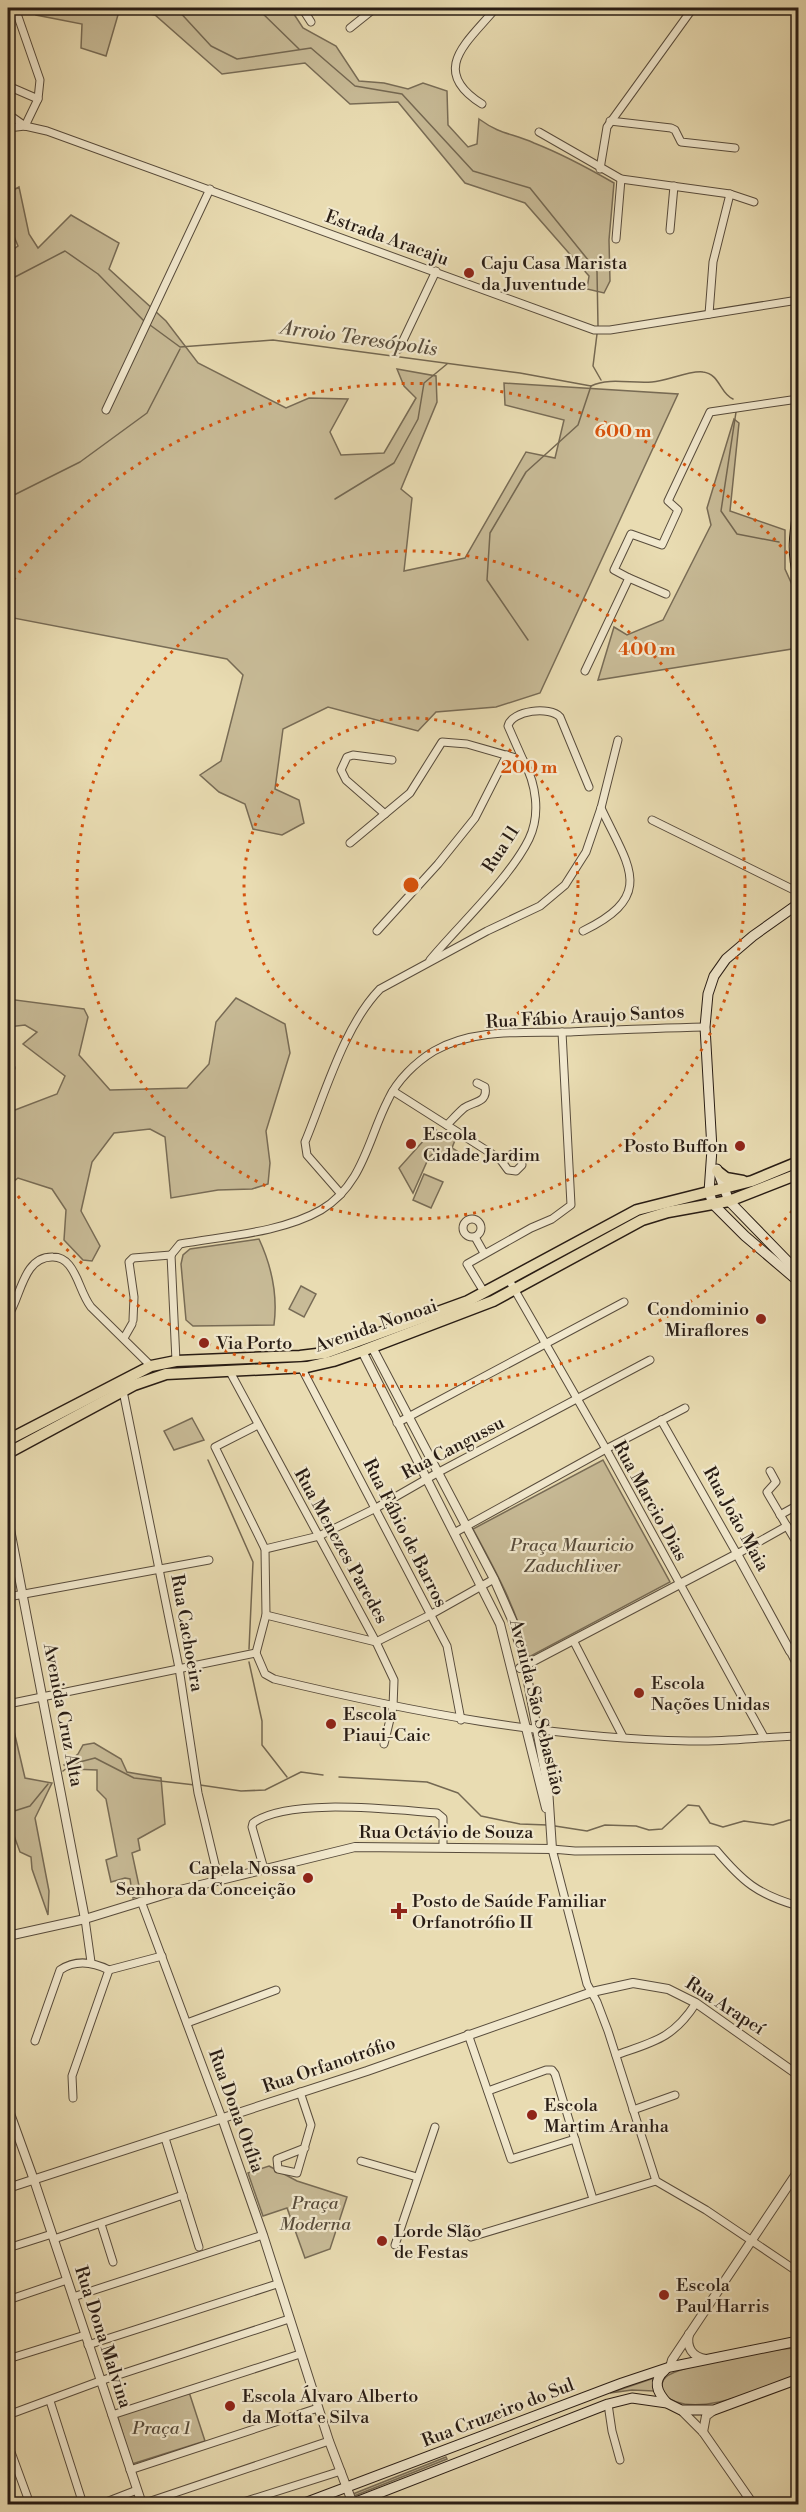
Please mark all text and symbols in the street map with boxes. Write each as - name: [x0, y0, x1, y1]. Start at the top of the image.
- street label: Estrada Aracaju: [322, 205, 453, 271]
- place label: Caju Casa Marista da Juventude: [481, 252, 628, 296]
- marker: Caju Casa Marista da Juventude: [462, 266, 476, 280]
- water label: Arroio Teresópolis: [277, 315, 439, 362]
- text: 600 m: [595, 420, 652, 443]
- text: 400 m: [618, 638, 676, 661]
- text: 200 m: [501, 756, 558, 779]
- street label: Rua 11: [477, 821, 525, 877]
- centre of rings: [401, 875, 421, 895]
- street label: Rua Fábio Araujo Santos: [485, 1000, 685, 1034]
- place label: Escola Cidade Jardim: [423, 1123, 540, 1167]
- place label: Posto Buffon: [624, 1135, 728, 1158]
- marker: Escola Cidade Jardim: [404, 1137, 418, 1151]
- marker: Posto Buffon: [733, 1139, 747, 1153]
- street label: Avenida Nonoai: [311, 1294, 440, 1358]
- place label: Condominio Miraflores: [647, 1298, 749, 1342]
- marker: Condominio Miraflores: [754, 1312, 768, 1326]
- place label: Via Porto: [215, 1332, 292, 1355]
- marker: Via Porto: [197, 1336, 211, 1350]
- street label: Rua Cangussu: [398, 1411, 509, 1485]
- street label: Rua Marcio Dias: [607, 1437, 693, 1565]
- street label: Rua Fábio de Barros: [358, 1455, 452, 1611]
- street label: Rua João Maia: [698, 1463, 775, 1576]
- street label: Rua Menezes Paredes: [289, 1464, 393, 1628]
- park label: Praça Mauricio Zaduchliver: [509, 1534, 634, 1578]
- street label: Rua Cachoeira: [165, 1573, 209, 1694]
- street label: Avenida São Sebastião: [504, 1616, 570, 1797]
- street label: Avenida Cruz Alta: [38, 1640, 88, 1790]
- place label: Escola Nações Unidas: [651, 1672, 770, 1716]
- marker: Escola Nações Unidas: [632, 1686, 646, 1700]
- place label: Escola Piaui-Caic: [343, 1703, 431, 1747]
- marker: Escola Piaui-Caic: [324, 1717, 338, 1731]
- street label: Rua Octávio de Souza: [359, 1821, 534, 1844]
- place label: Capela Nossa Senhora da Conceição: [116, 1857, 297, 1901]
- marker: Capela Nossa Senhora da Conceição: [301, 1871, 315, 1885]
- place label: Posto de Saúde Familiar Orfanotrófio II: [412, 1890, 607, 1934]
- marker: Posto de Saúde Familiar Orfanotrófio II: [390, 1902, 408, 1920]
- street label: Rua Arapeí: [681, 1972, 770, 2041]
- street label: Rua Orfanotrófio: [260, 2031, 398, 2099]
- street label: Rua Dona Otília: [203, 2046, 269, 2177]
- place label: Escola Martim Aranha: [544, 2094, 670, 2138]
- marker: Escola Martim Aranha: [525, 2108, 539, 2122]
- park label: Praça Moderna: [279, 2192, 352, 2236]
- place label: Lorde Slão de Festas: [394, 2220, 482, 2264]
- marker: Lorde Slão de Festas: [375, 2234, 389, 2248]
- street label: Rua Dona Malvina: [69, 2263, 137, 2412]
- place label: Escola Paul Harris: [676, 2274, 770, 2318]
- marker: Escola Paul Harris: [657, 2288, 671, 2302]
- street label: Rua Cruzeiro do Sul: [419, 2373, 578, 2453]
- place label: Escola Álvaro Alberto da Motta e Silva: [242, 2385, 418, 2429]
- marker: Escola Álvaro Alberto da Motta e Silva: [223, 2399, 237, 2413]
- park label: Praça 1: [131, 2417, 190, 2440]

